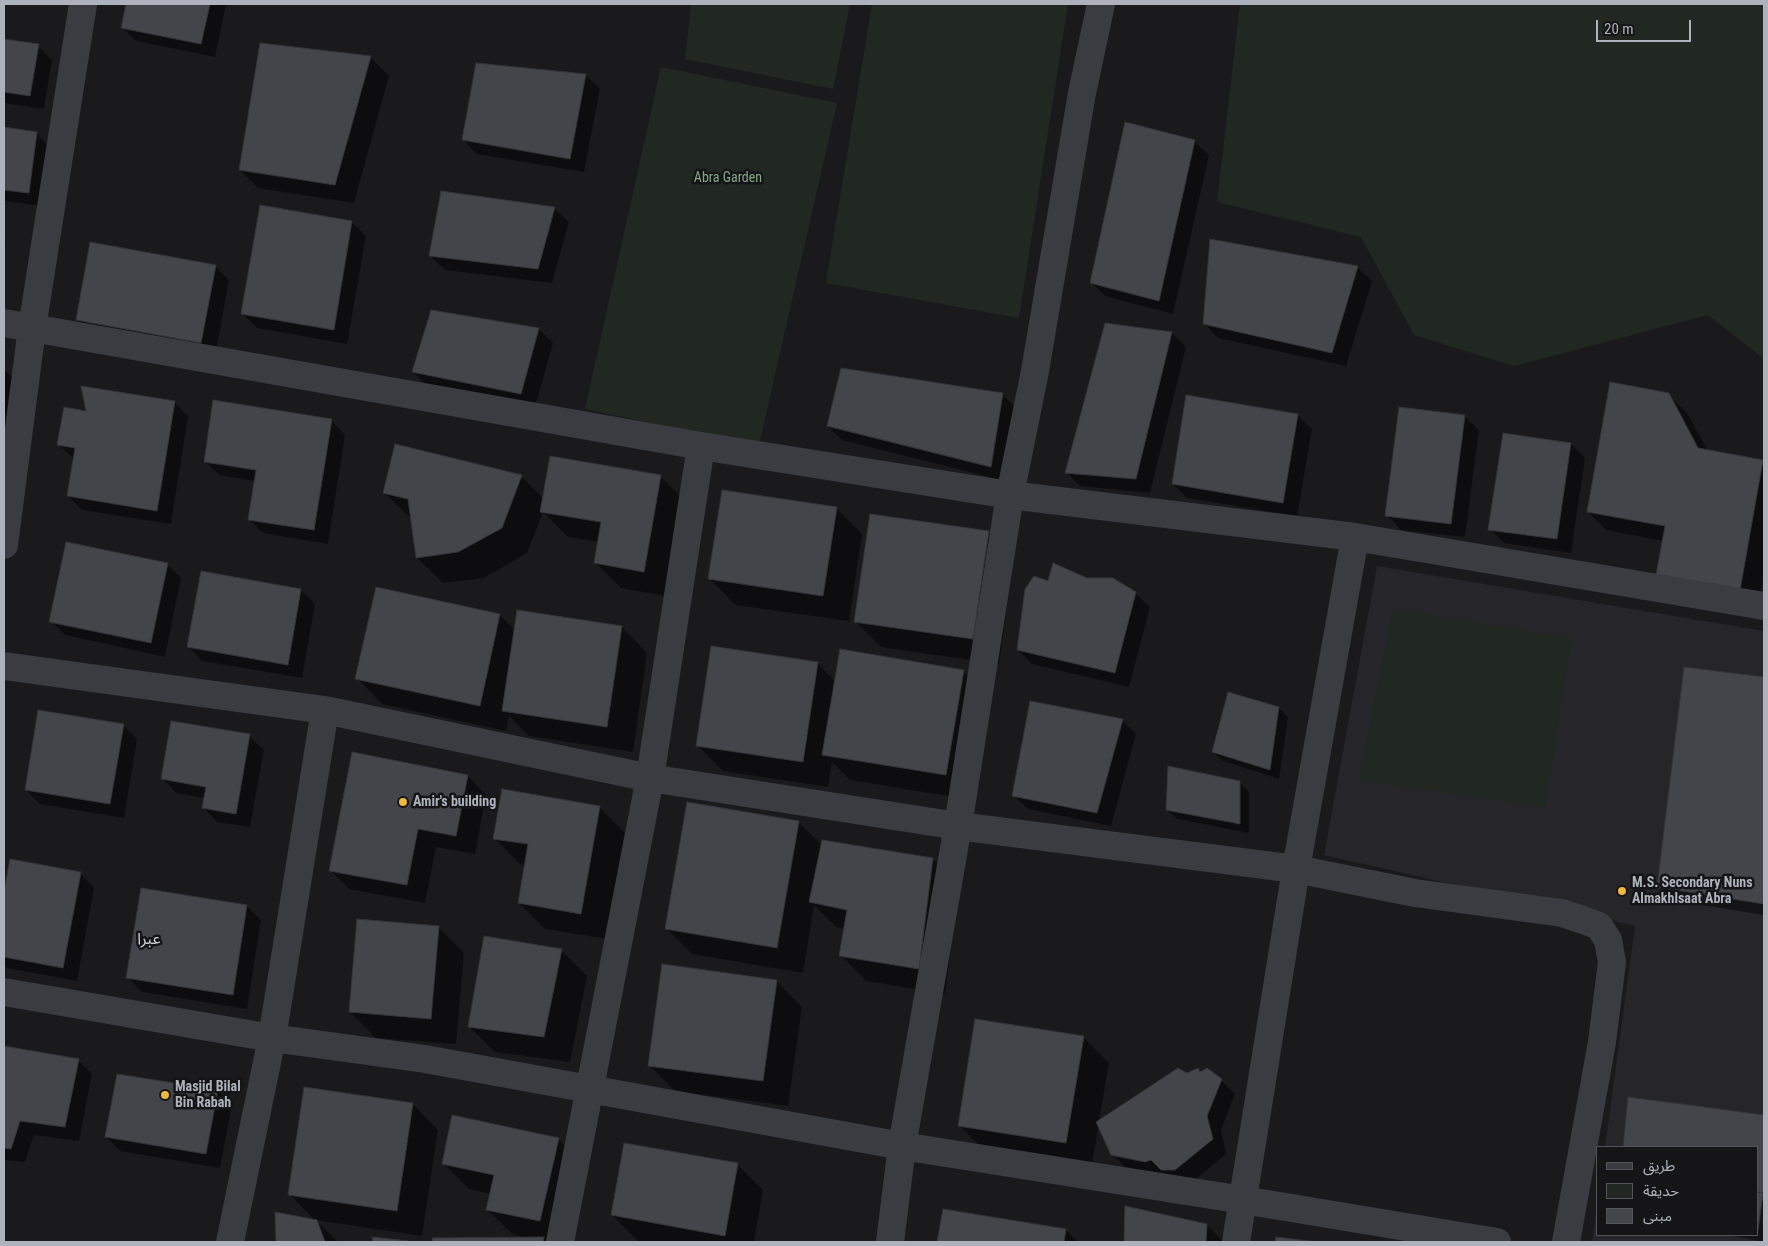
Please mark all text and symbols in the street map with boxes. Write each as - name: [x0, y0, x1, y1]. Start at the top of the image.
- scale bar: [1598, 10, 1693, 42]
- text: 20 m: [1604, 20, 1634, 38]
- park label: Abra Garden: [694, 170, 762, 186]
- place label: Amir's building: [413, 794, 496, 810]
- marker: Amir's building: [397, 796, 409, 808]
- place label: M.S. Secondary Nuns Almakhlsaat Abra: [1632, 875, 1753, 908]
- marker: M.S. Secondary Nuns Almakhlsaat Abra: [1616, 885, 1628, 897]
- district label: عبرا: [137, 930, 161, 950]
- place label: Masjid Bilal Bin Rabah: [175, 1079, 241, 1112]
- marker: Masjid Bilal Bin Rabah: [159, 1089, 171, 1101]
- legend: [1596, 1146, 1758, 1236]
- text: طريق: [1643, 1157, 1675, 1175]
- text: حديقة: [1643, 1182, 1679, 1200]
- text: مبنى: [1643, 1207, 1672, 1225]

